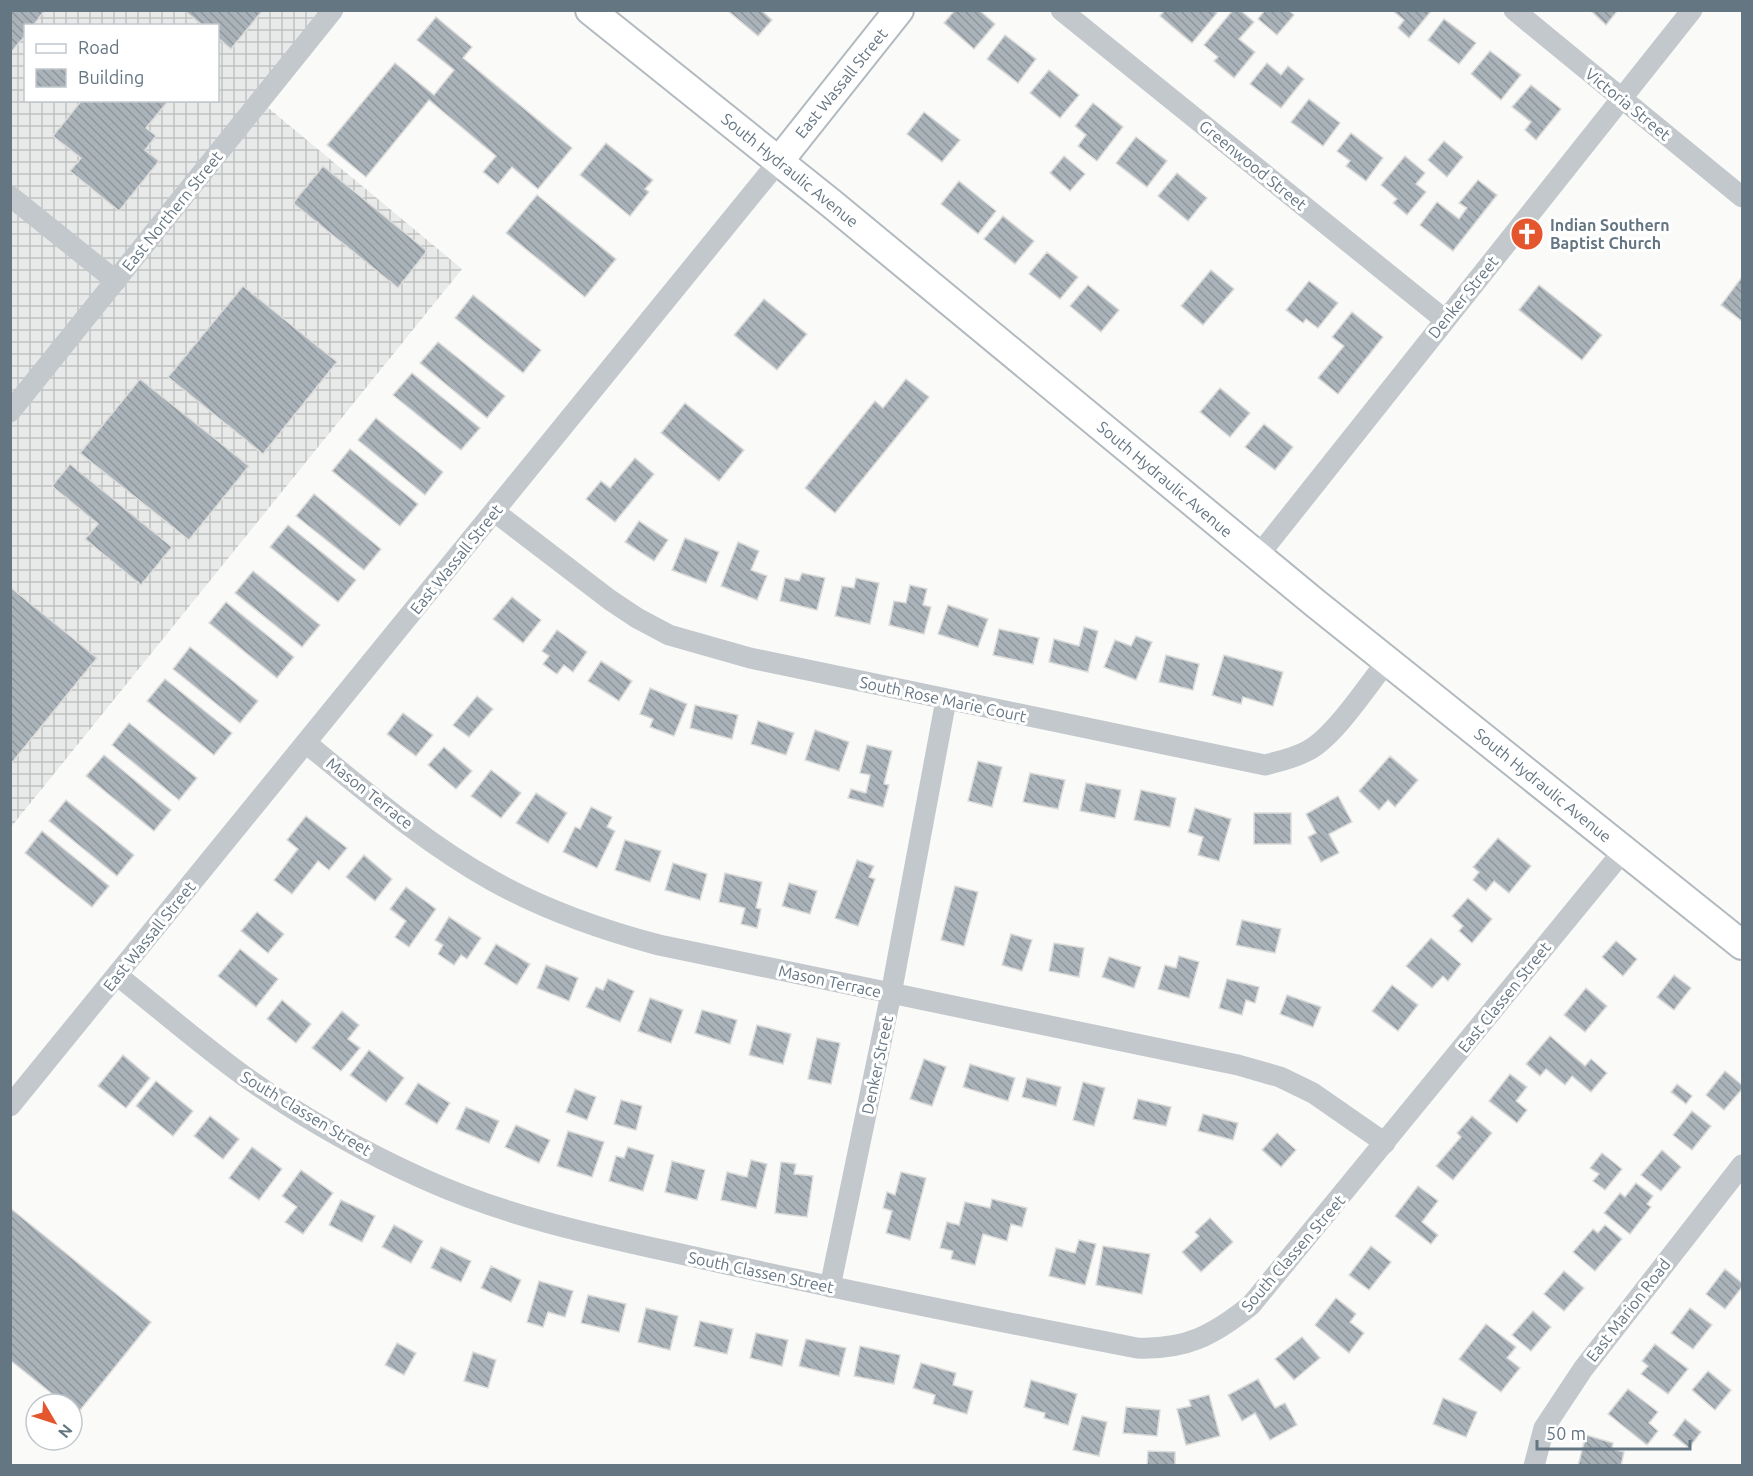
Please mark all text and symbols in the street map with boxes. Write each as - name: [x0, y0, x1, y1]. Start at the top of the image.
- legend: [24, 24, 219, 102]
- street label: East Wassall Street: [791, 24, 891, 141]
- text: Road: [78, 37, 120, 57]
- street label: Victoria Street: [1582, 64, 1675, 144]
- text: Building: [78, 67, 144, 87]
- street label: South Hydraulic Avenue: [718, 109, 862, 231]
- street label: Greenwood Street: [1196, 116, 1311, 214]
- street label: East Northern Street: [118, 147, 226, 274]
- church icon: Indian Southern Baptist Church: [1509, 216, 1545, 252]
- place label: Indian Southern Baptist Church: [1550, 216, 1670, 252]
- street label: Denker Street: [1424, 252, 1502, 342]
- street label: South Hydraulic Avenue: [1094, 417, 1236, 541]
- street label: East Wassall Street: [406, 500, 506, 617]
- street label: South Rose Marie Court: [858, 673, 1029, 726]
- street label: South Hydraulic Avenue: [1471, 724, 1615, 846]
- street label: Mason Terrace: [323, 754, 417, 832]
- street label: East Wassall Street: [99, 877, 199, 994]
- street label: East Classen Street: [1454, 938, 1554, 1056]
- street label: Mason Terrace: [777, 961, 883, 1001]
- street label: Denker Street: [858, 1013, 896, 1116]
- street label: South Classen Street: [238, 1067, 375, 1159]
- street label: South Classen Street: [1238, 1191, 1349, 1315]
- street label: South Classen Street: [687, 1248, 836, 1296]
- street label: East Marion Road: [1582, 1255, 1674, 1365]
- north arrow: [24, 1392, 84, 1452]
- scale bar: [1537, 1413, 1690, 1451]
- text: N: [55, 1421, 76, 1442]
- text: 50 m: [1546, 1423, 1586, 1443]

